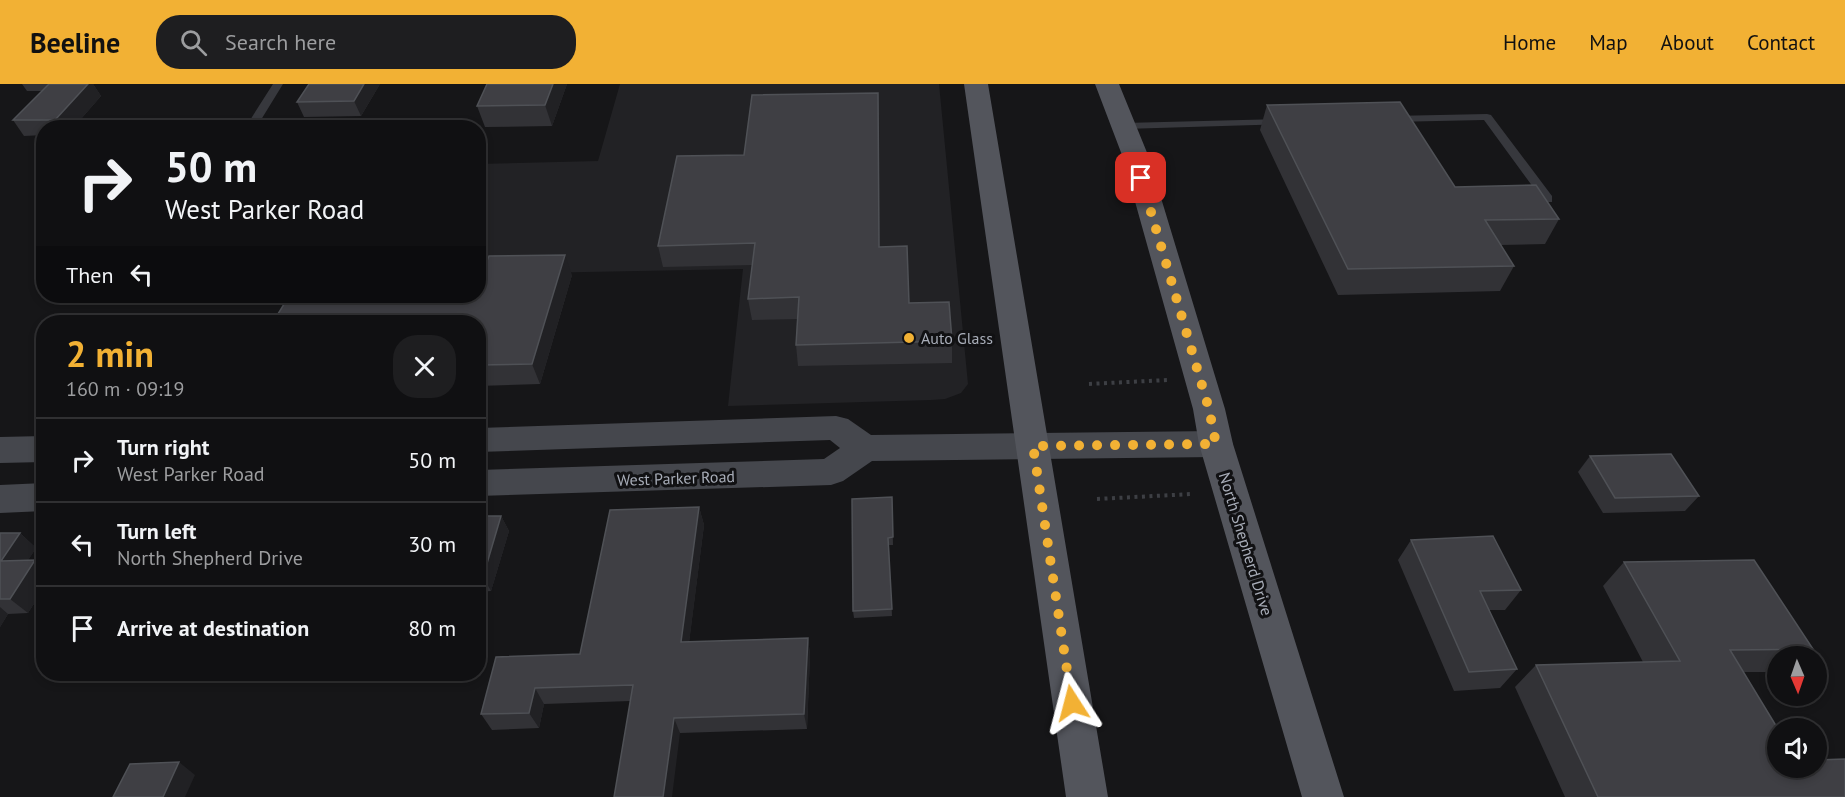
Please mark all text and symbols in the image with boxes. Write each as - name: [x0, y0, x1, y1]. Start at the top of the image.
- search box: [156, 15, 576, 69]
- text: Beeline: [30, 24, 120, 61]
- icon: search: [177, 26, 210, 59]
- text: Search here: [225, 28, 336, 56]
- text: Home: [1503, 29, 1556, 56]
- text: Map: [1589, 29, 1628, 56]
- text: About: [1661, 29, 1714, 56]
- text: Contact: [1747, 29, 1815, 56]
- text: 50 m: [165, 139, 257, 194]
- icon: right: [66, 144, 144, 222]
- pin: [1115, 152, 1166, 203]
- icon: arrive: [1124, 161, 1157, 194]
- text: West Parker Road: [165, 192, 364, 226]
- icon: left: [125, 258, 158, 291]
- text: Then: [66, 261, 113, 289]
- place label: Auto Glass: [921, 328, 993, 348]
- text: 2 min: [66, 330, 154, 377]
- marker: Auto Glass: [902, 331, 916, 345]
- button: close: [393, 335, 456, 398]
- text: 160 m · 09:19: [66, 376, 184, 402]
- text: Turn right: [117, 433, 209, 461]
- icon: right: [66, 444, 99, 477]
- text: 50 m: [408, 446, 456, 474]
- text: West Parker Road: [117, 461, 265, 487]
- street label: West Parker Road: [617, 466, 735, 490]
- street label: North Shepherd Drive: [1215, 470, 1277, 618]
- text: Turn left: [117, 517, 197, 545]
- icon: left: [66, 528, 99, 561]
- text: 30 m: [408, 530, 456, 558]
- text: North Shepherd Drive: [117, 545, 303, 571]
- icon: arrive: [66, 612, 99, 645]
- text: Arrive at destination: [117, 614, 309, 642]
- text: 80 m: [408, 614, 456, 642]
- north arrow: [1767, 646, 1827, 706]
- map controls: [1767, 646, 1827, 778]
- position arrow: [1040, 671, 1104, 735]
- button: sound: [1767, 718, 1827, 778]

